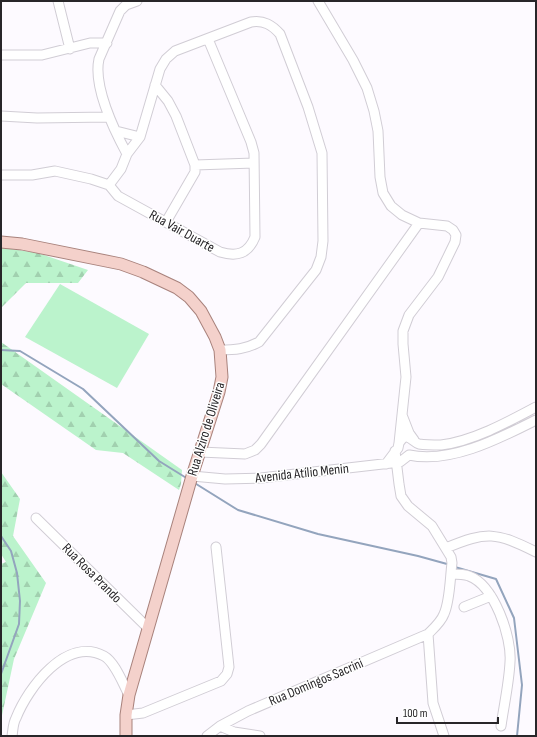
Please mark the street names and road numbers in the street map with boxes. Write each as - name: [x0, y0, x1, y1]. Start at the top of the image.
- street label: Rua Vair Duarte: [146, 206, 218, 256]
- street label: Rua Alziro de Oliveira: [184, 380, 228, 478]
- street label: Avenida Atílio Menin: [253, 460, 350, 486]
- street label: Rua Rosa Prando: [59, 540, 125, 606]
- street label: Rua Domingos Sacrini: [266, 654, 366, 710]

